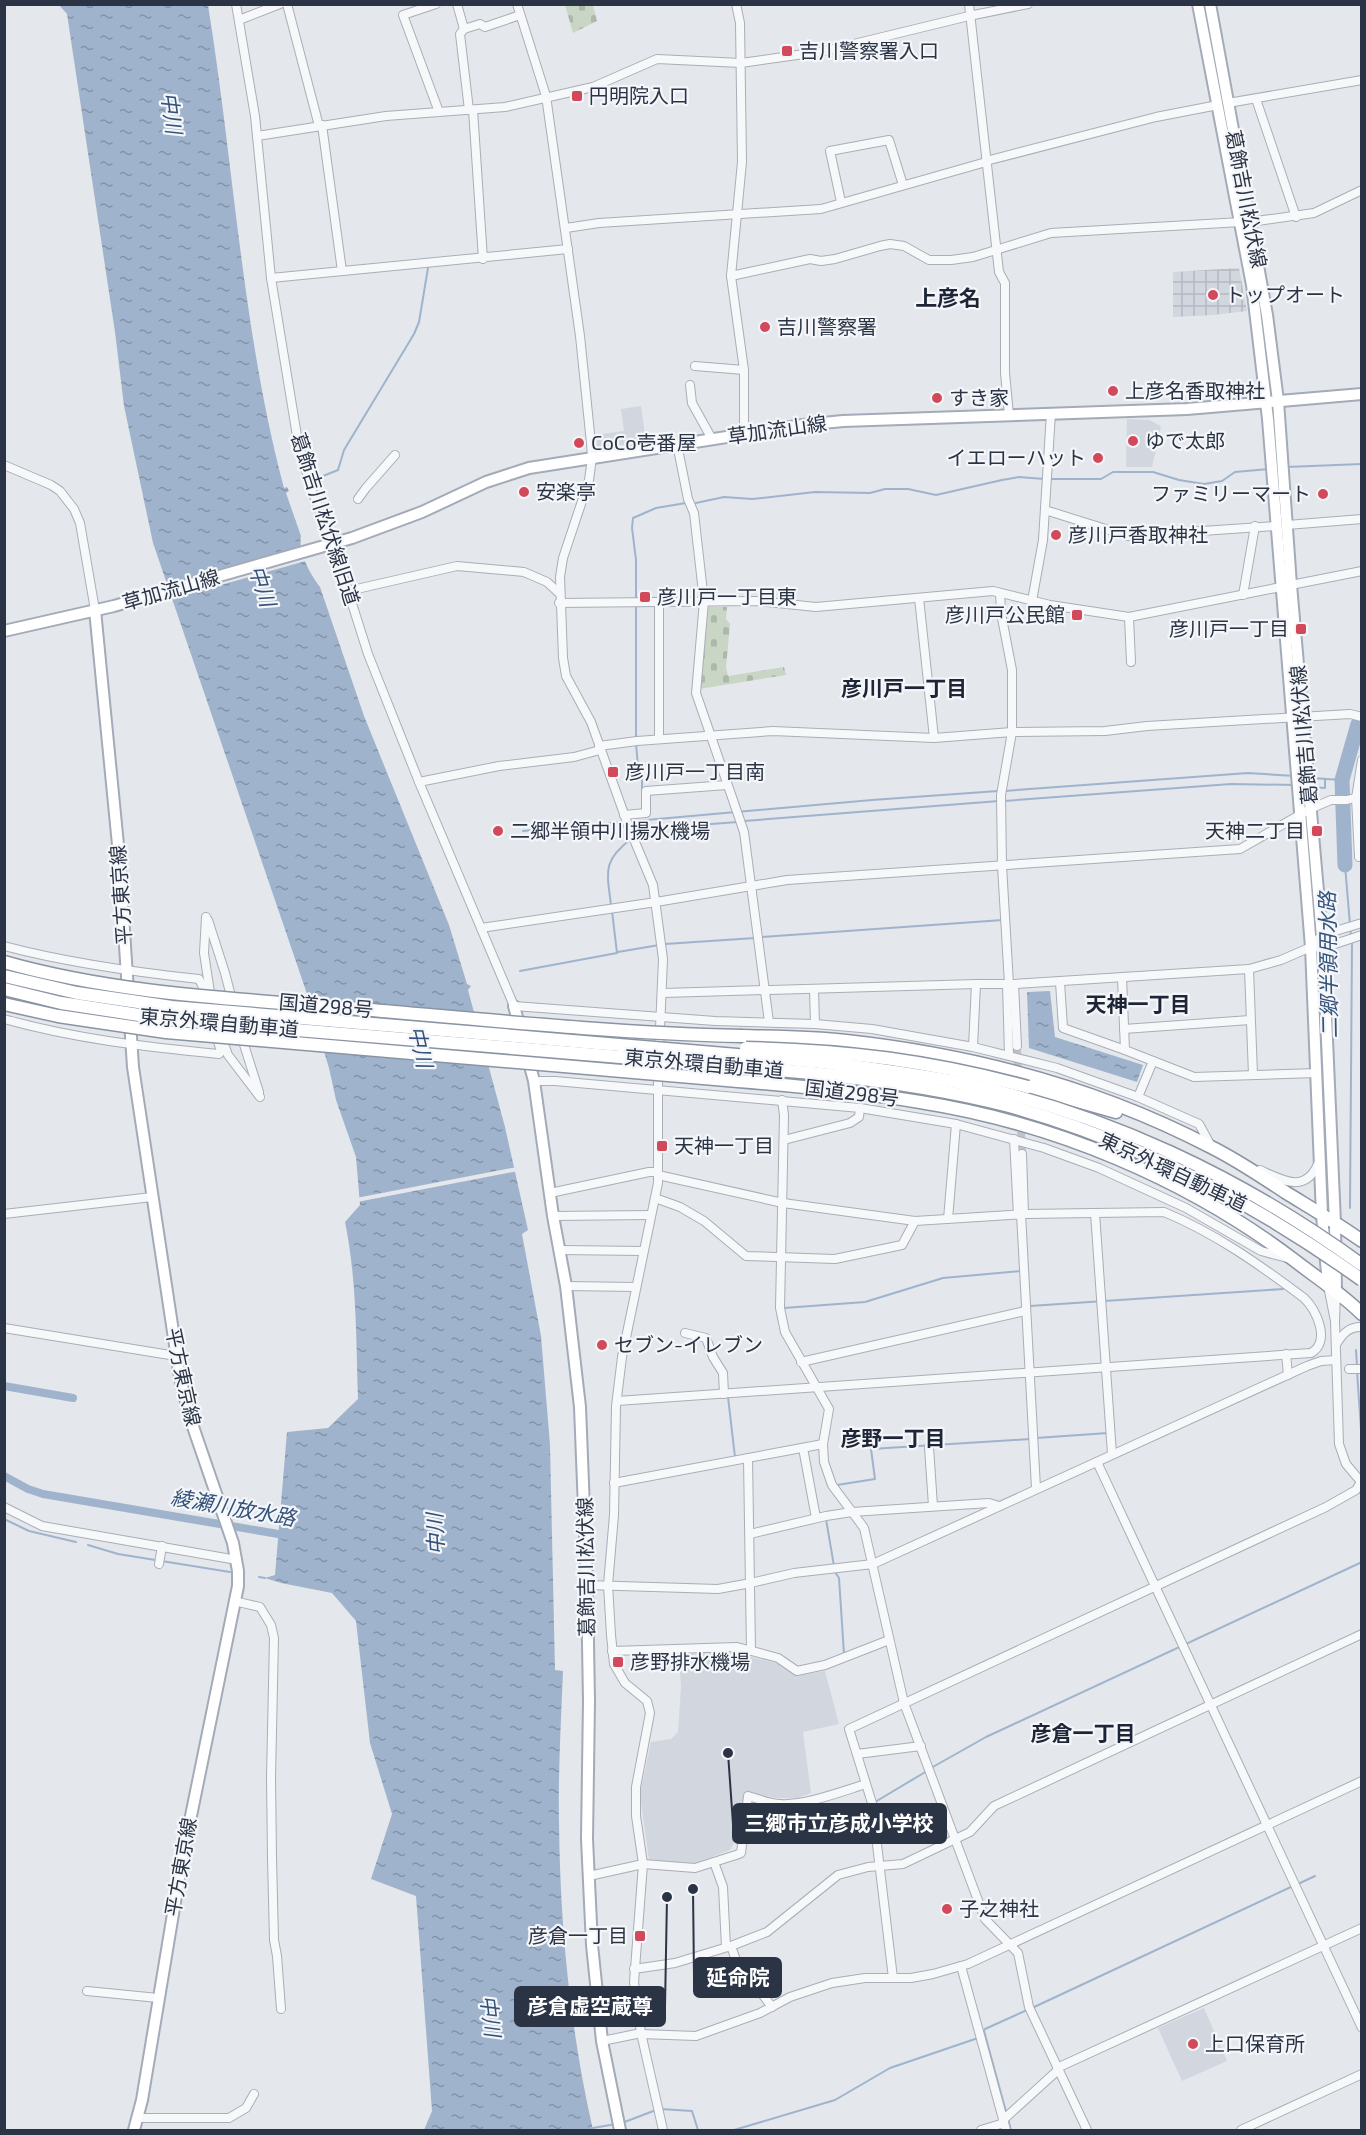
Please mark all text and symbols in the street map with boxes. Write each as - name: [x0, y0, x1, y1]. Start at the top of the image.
- place label: 吉川警察署入口: [799, 38, 939, 62]
- marker: 吉川警察署入口: [780, 44, 794, 58]
- place label: 円明院入口: [589, 83, 689, 107]
- marker: 円明院入口: [570, 89, 584, 103]
- water label: 中川: [157, 90, 188, 137]
- street label: 葛飾吉川松伏線: [1222, 128, 1272, 270]
- place label: トップオート: [1225, 282, 1345, 306]
- district label: 上彦名: [915, 284, 981, 310]
- marker: トップオート: [1206, 288, 1220, 302]
- place label: 吉川警察署: [777, 314, 877, 338]
- marker: 吉川警察署: [758, 320, 772, 334]
- place label: 上彦名香取神社: [1125, 378, 1265, 402]
- marker: 上彦名香取神社: [1106, 384, 1120, 398]
- place label: すき家: [949, 385, 1009, 409]
- marker: すき家: [930, 391, 944, 405]
- street label: 草加流山線: [726, 410, 828, 448]
- place label: ゆで太郎: [1145, 428, 1225, 452]
- street label: 葛飾吉川松伏線旧道: [287, 429, 365, 608]
- place label: CoCo壱番屋: [591, 430, 697, 454]
- marker: ゆで太郎: [1126, 434, 1140, 448]
- marker: CoCo壱番屋: [572, 436, 586, 450]
- place label: イエローハット: [947, 445, 1086, 469]
- marker: イエローハット: [1091, 451, 1105, 465]
- place label: 安楽亭: [536, 479, 596, 503]
- place label: ファミリーマート: [1151, 481, 1311, 505]
- marker: 安楽亭: [517, 485, 531, 499]
- marker: ファミリーマート: [1316, 487, 1330, 501]
- place label: 彦川戸香取神社: [1068, 522, 1208, 546]
- marker: 彦川戸香取神社: [1049, 528, 1063, 542]
- water label: 中川: [245, 562, 282, 611]
- street label: 草加流山線: [119, 564, 222, 614]
- place label: 彦川戸一丁目東: [657, 584, 797, 608]
- marker: 彦川戸一丁目東: [638, 590, 652, 604]
- place label: 彦川戸公民館: [945, 602, 1065, 626]
- marker: 彦川戸公民館: [1070, 608, 1084, 622]
- place label: 彦川戸一丁目: [1169, 616, 1289, 640]
- marker: 彦川戸一丁目: [1294, 622, 1308, 636]
- street label: 葛飾吉川松伏線: [1285, 664, 1321, 806]
- district label: 彦川戸一丁目: [841, 675, 967, 700]
- place label: 彦川戸一丁目南: [625, 759, 765, 783]
- marker: 彦川戸一丁目南: [606, 765, 620, 779]
- place label: 二郷半領中川揚水機場: [510, 818, 710, 842]
- place label: 天神二丁目: [1205, 818, 1305, 842]
- marker: 二郷半領中川揚水機場: [491, 824, 505, 838]
- marker: 天神二丁目: [1310, 824, 1324, 838]
- street label: 平方東京線: [105, 844, 135, 946]
- water label: 二郷半領用水路: [1314, 889, 1341, 1039]
- street label: 国道298号: [278, 989, 374, 1021]
- district label: 天神一丁目: [1086, 991, 1191, 1016]
- street label: 東京外環自動車道: [138, 1003, 300, 1041]
- water label: 中川: [405, 1023, 439, 1072]
- street label: 東京外環自動車道: [623, 1044, 785, 1082]
- street label: 国道298号: [804, 1074, 901, 1110]
- street label: 東京外環自動車道: [1096, 1126, 1251, 1216]
- place label: 天神一丁目: [674, 1133, 774, 1157]
- marker: 天神一丁目: [655, 1139, 669, 1153]
- street label: 平方東京線: [162, 1325, 206, 1428]
- place label: セブン-イレブン: [614, 1332, 763, 1356]
- marker: セブン-イレブン: [595, 1338, 609, 1352]
- district label: 彦野一丁目: [841, 1425, 946, 1450]
- water label: 綾瀬川放水路: [169, 1483, 299, 1530]
- street label: 葛飾吉川松伏線: [572, 1497, 598, 1637]
- water label: 中川: [421, 1510, 448, 1556]
- place label: 彦野排水機場: [630, 1649, 750, 1673]
- marker: 彦野排水機場: [611, 1655, 625, 1669]
- district label: 彦倉一丁目: [1031, 1720, 1136, 1745]
- callout: 三郷市立彦成小学校: [733, 1804, 946, 1843]
- text: 三郷市立彦成小学校: [745, 1810, 934, 1835]
- street label: 平方東京線: [160, 1816, 201, 1918]
- place label: 子之神社: [959, 1896, 1039, 1920]
- marker: 子之神社: [940, 1902, 954, 1916]
- place label: 彦倉一丁目: [528, 1923, 628, 1947]
- marker: 彦倉一丁目: [633, 1929, 647, 1943]
- callout: 延命院: [694, 1958, 781, 1997]
- text: 延命院: [707, 1964, 770, 1989]
- callout: 彦倉虚空蔵尊: [515, 1987, 665, 2026]
- water label: 中川: [477, 1993, 507, 2040]
- text: 彦倉虚空蔵尊: [527, 1993, 653, 2018]
- place label: 上口保育所: [1205, 2031, 1305, 2055]
- marker: 上口保育所: [1186, 2037, 1200, 2051]

